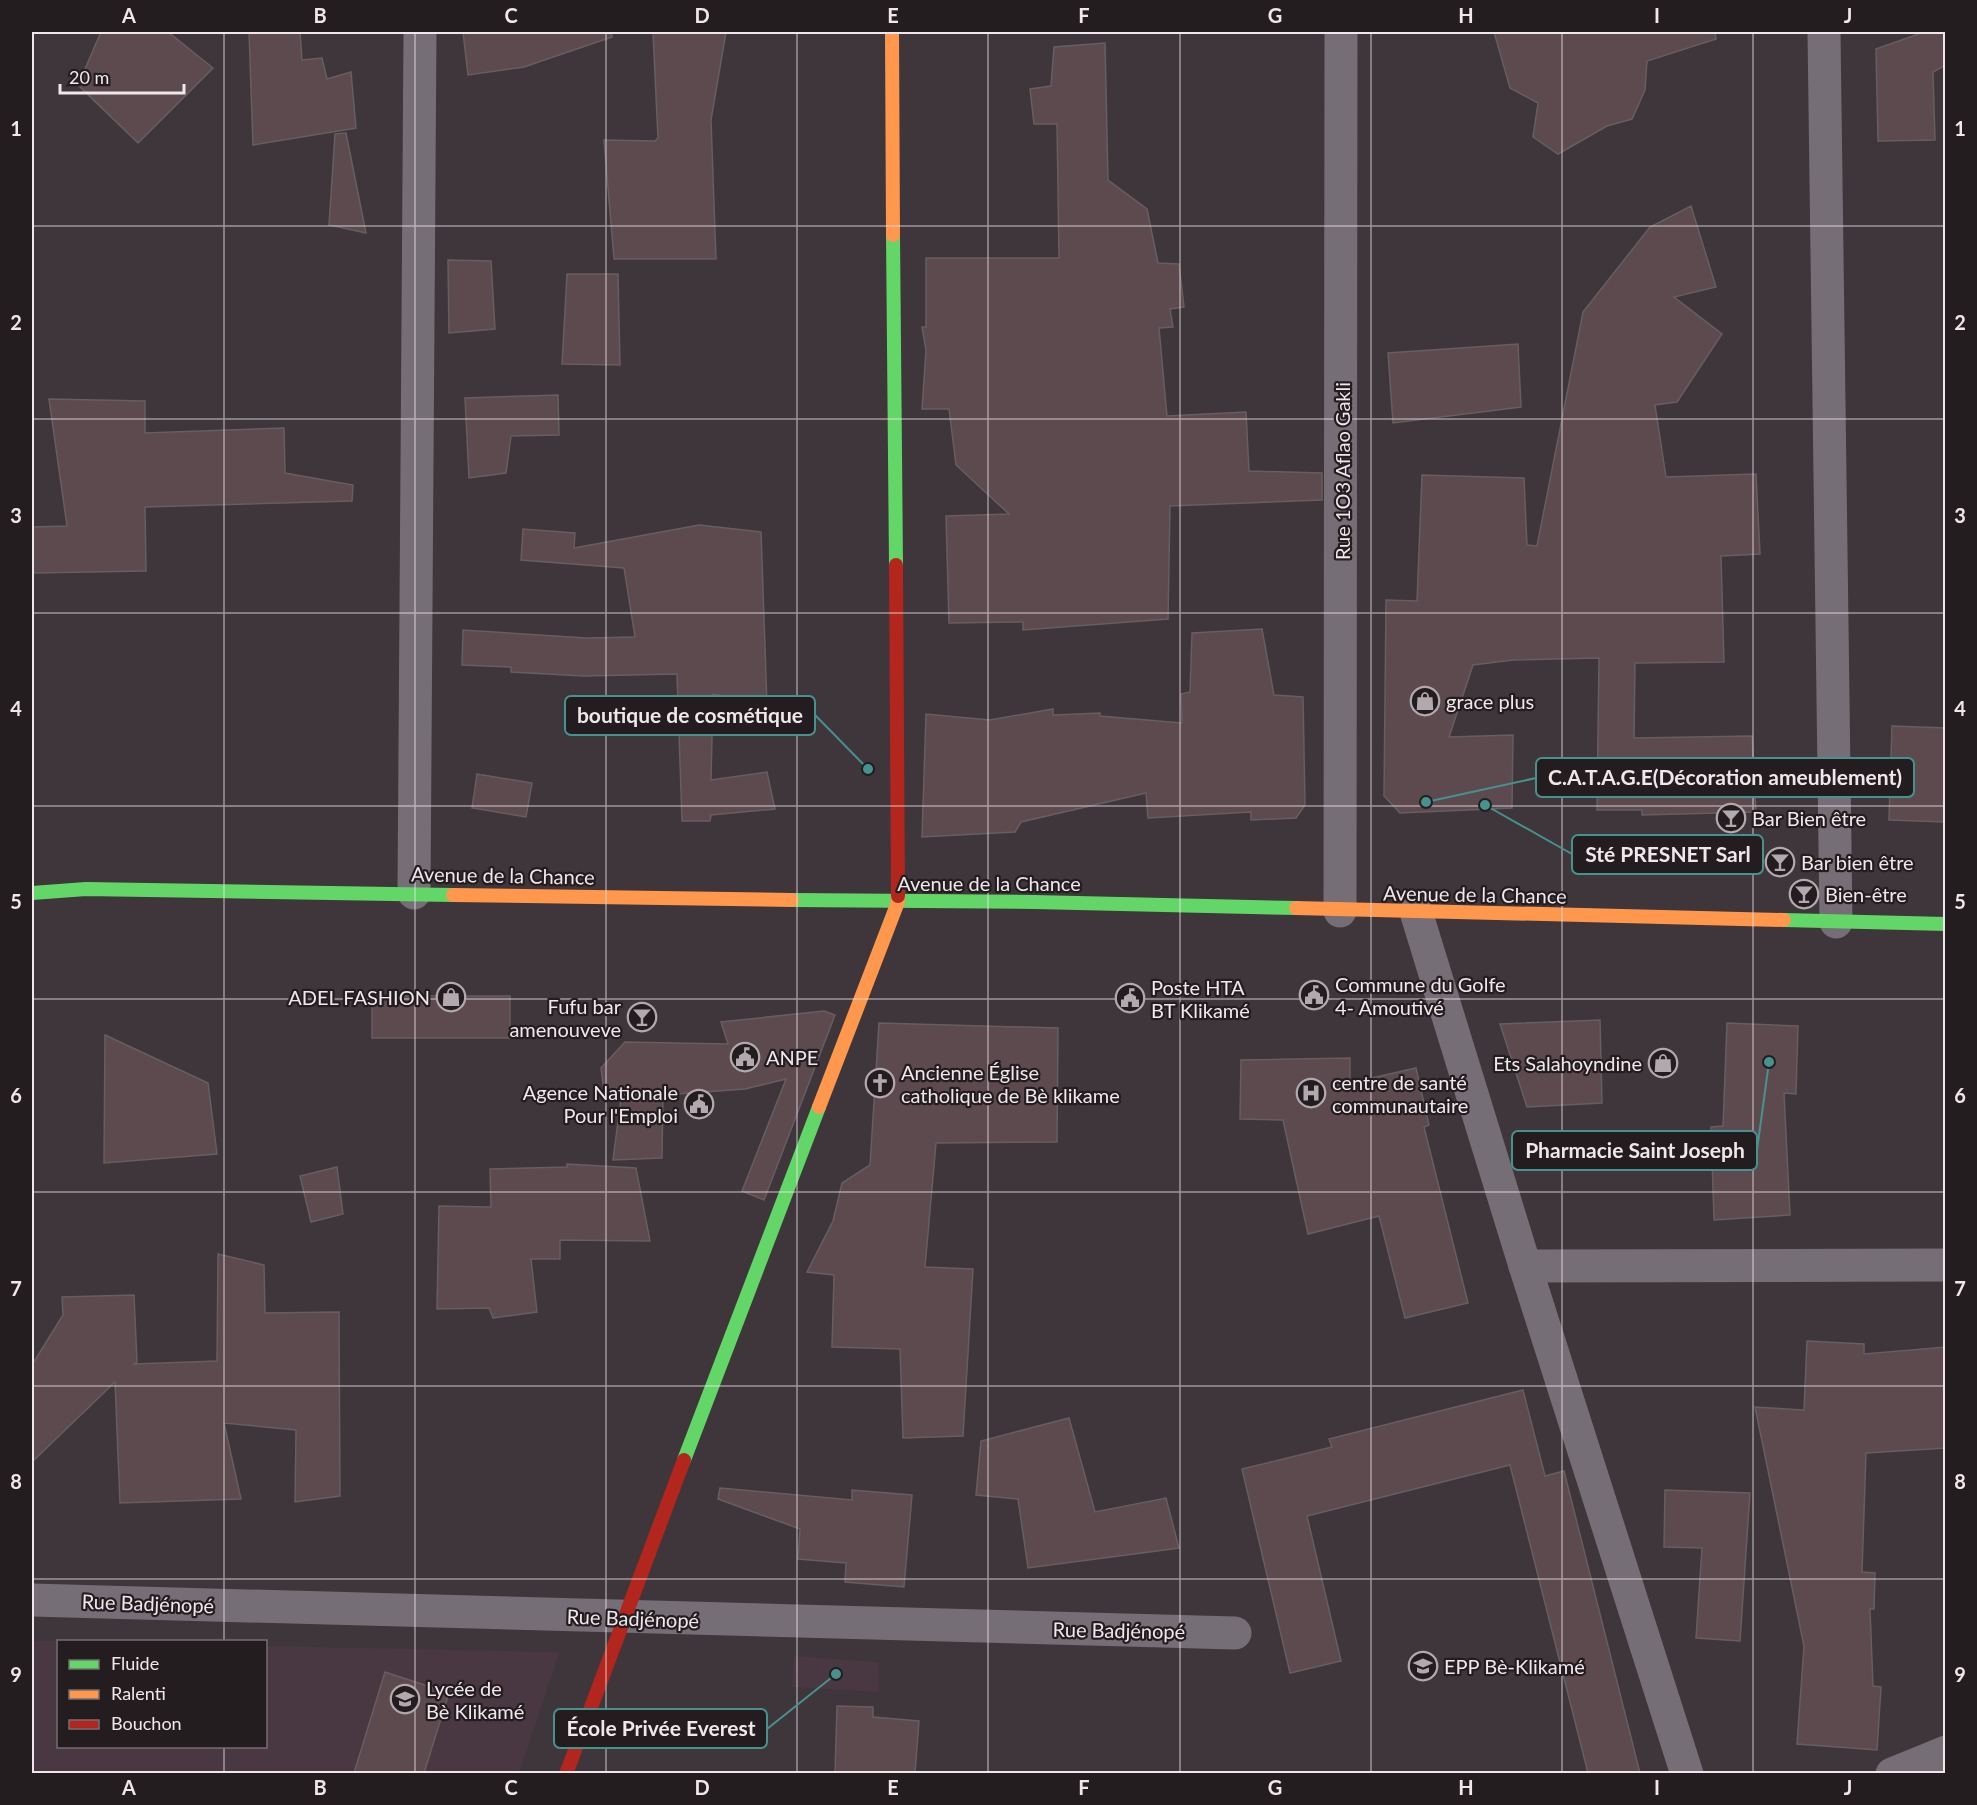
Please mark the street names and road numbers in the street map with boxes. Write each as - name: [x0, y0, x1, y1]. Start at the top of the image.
- street label: Rue 1O3 Aflao Gakli: [1330, 382, 1354, 560]
- street label: Avenue de la Chance: [411, 861, 595, 889]
- street label: Avenue de la Chance: [897, 871, 1081, 895]
- street label: Avenue de la Chance: [1383, 880, 1567, 908]
- street label: Rue Badjénopé: [81, 1589, 215, 1617]
- street label: Rue Badjénopé: [566, 1604, 700, 1632]
- street label: Rue Badjénopé: [1053, 1617, 1185, 1643]

